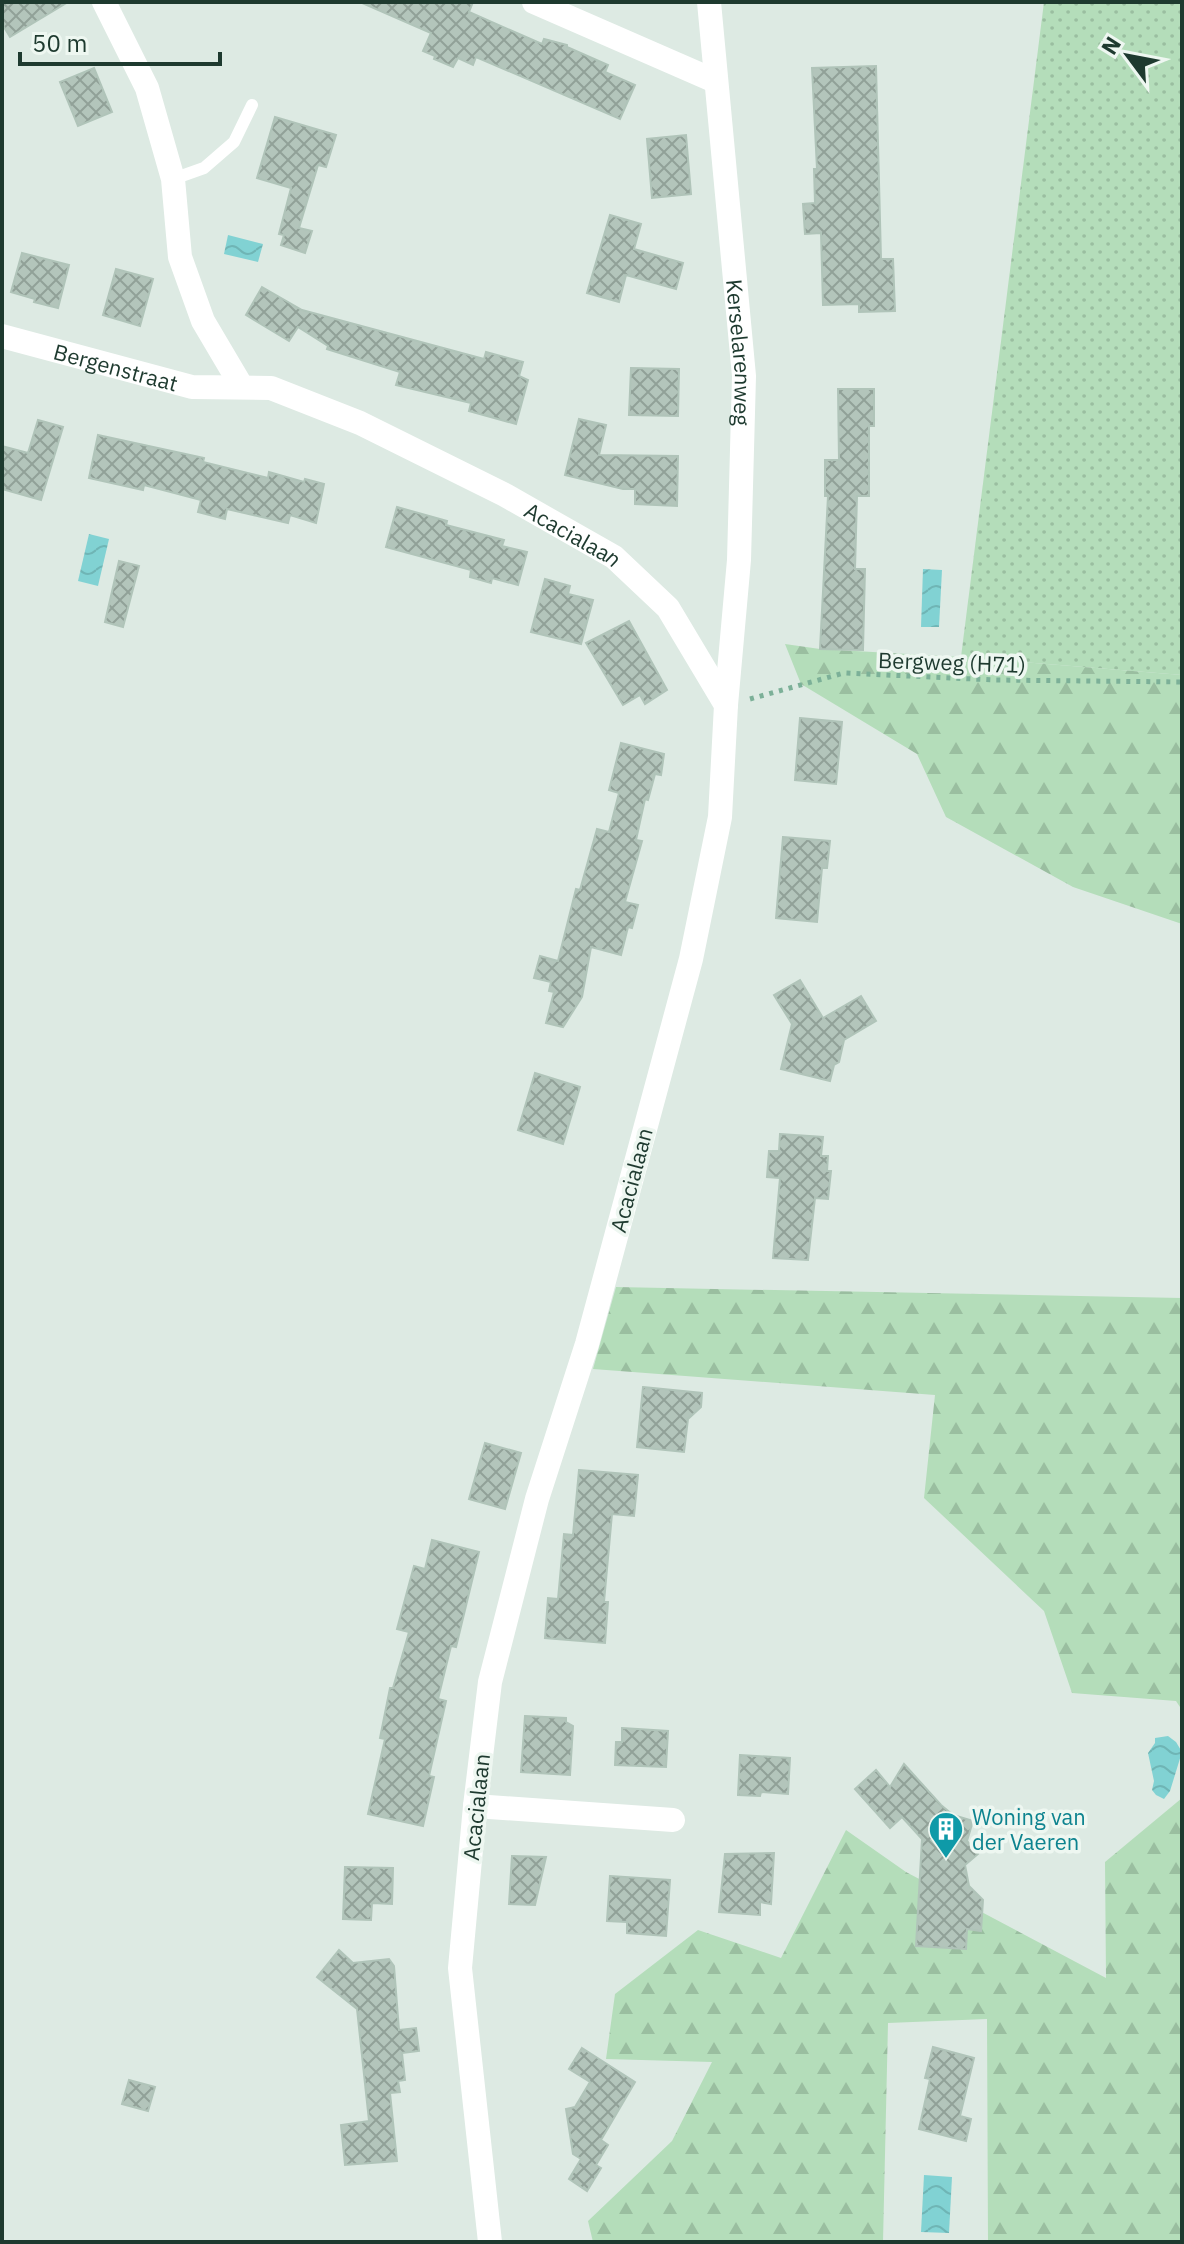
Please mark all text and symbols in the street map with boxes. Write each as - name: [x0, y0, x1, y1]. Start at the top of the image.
- scale bar: [20, 16, 220, 66]
- north arrow: [1088, 16, 1168, 96]
- text: 50 m: [32, 27, 87, 59]
- text: N: [1094, 31, 1127, 60]
- street label: Kerselarenweg: [721, 278, 759, 427]
- street label: Bergenstraat: [51, 336, 181, 397]
- street label: Acacialaan: [520, 495, 629, 572]
- street label: Bergweg (H71): [877, 645, 1027, 679]
- street label: Acacialaan: [603, 1124, 659, 1236]
- street label: Acacialaan: [456, 1752, 496, 1862]
- place label: Woning van der Vaeren: [972, 1802, 1086, 1856]
- building icon: Woning van der Vaeren: [927, 1810, 965, 1860]

